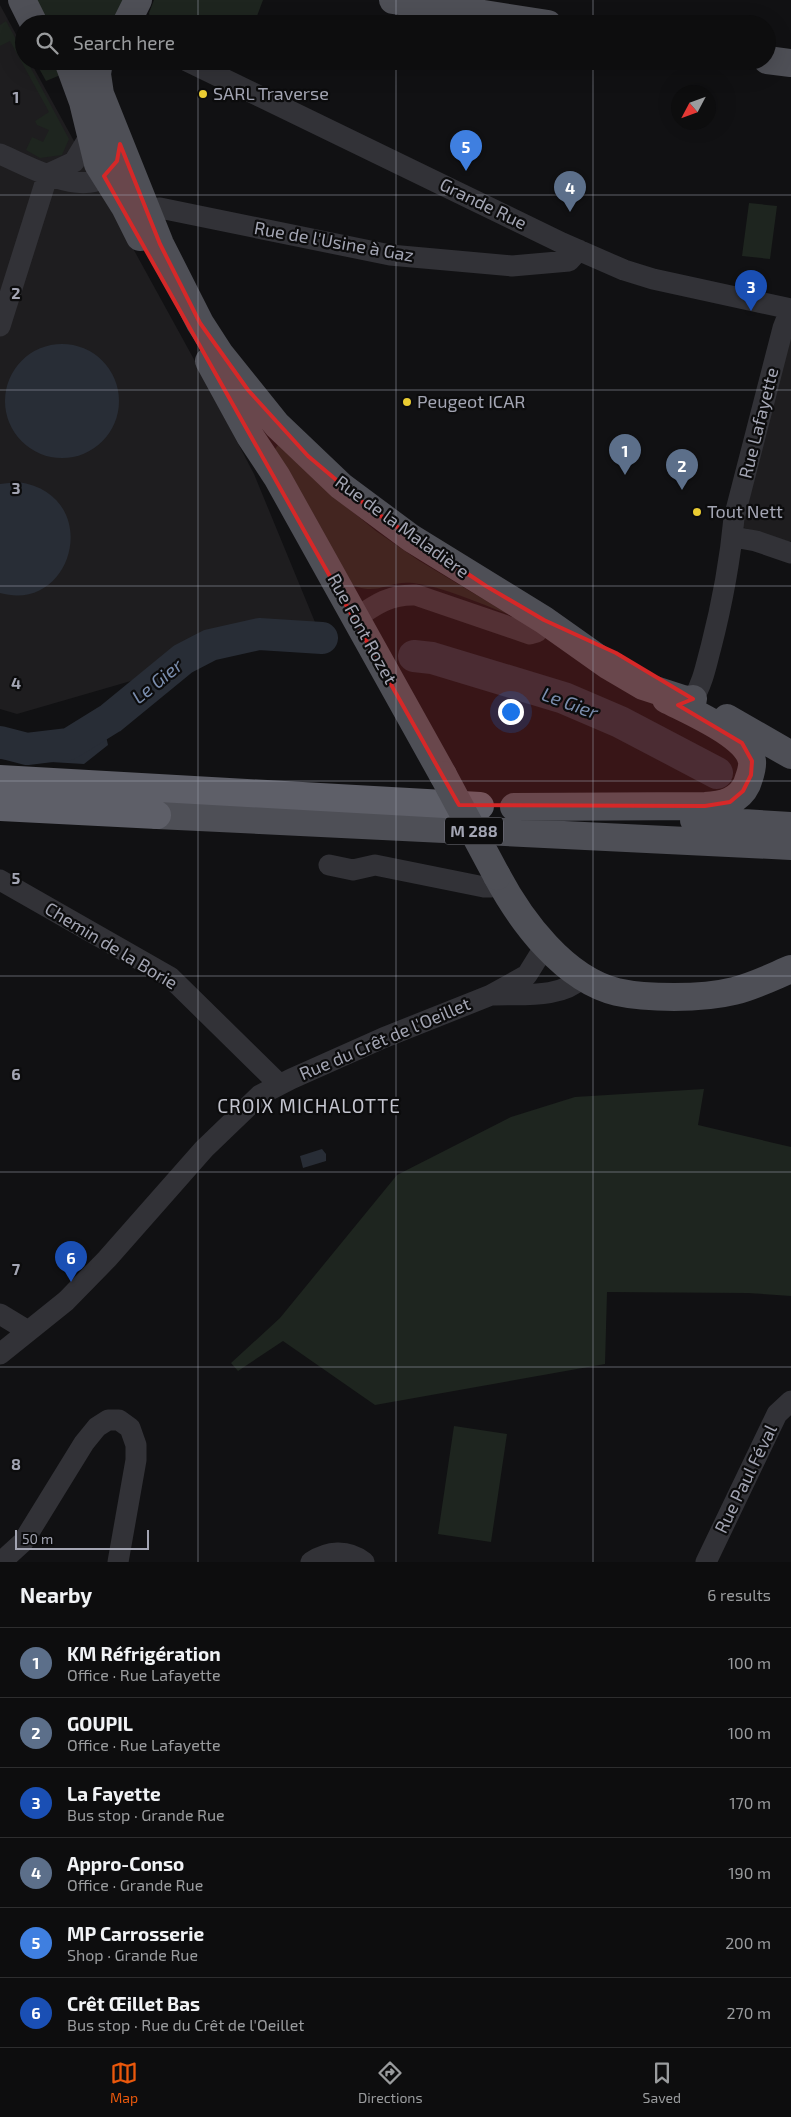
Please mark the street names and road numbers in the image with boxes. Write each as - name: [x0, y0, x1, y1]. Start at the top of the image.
- street label: Grande Rue: [436, 173, 530, 234]
- street label: Rue de l'Usine à Gaz: [253, 216, 416, 266]
- street label: Rue Lafayette: [734, 365, 782, 480]
- street label: Rue de la Maladière: [331, 470, 474, 582]
- street label: Rue Font Rozet: [323, 569, 402, 688]
- road number: M 288: [445, 818, 503, 844]
- street label: Chemin de la Borie: [41, 897, 182, 993]
- street label: Rue du Crêt de l'Oeillet: [296, 992, 474, 1084]
- street label: Rue Paul Féval: [709, 1420, 781, 1537]

